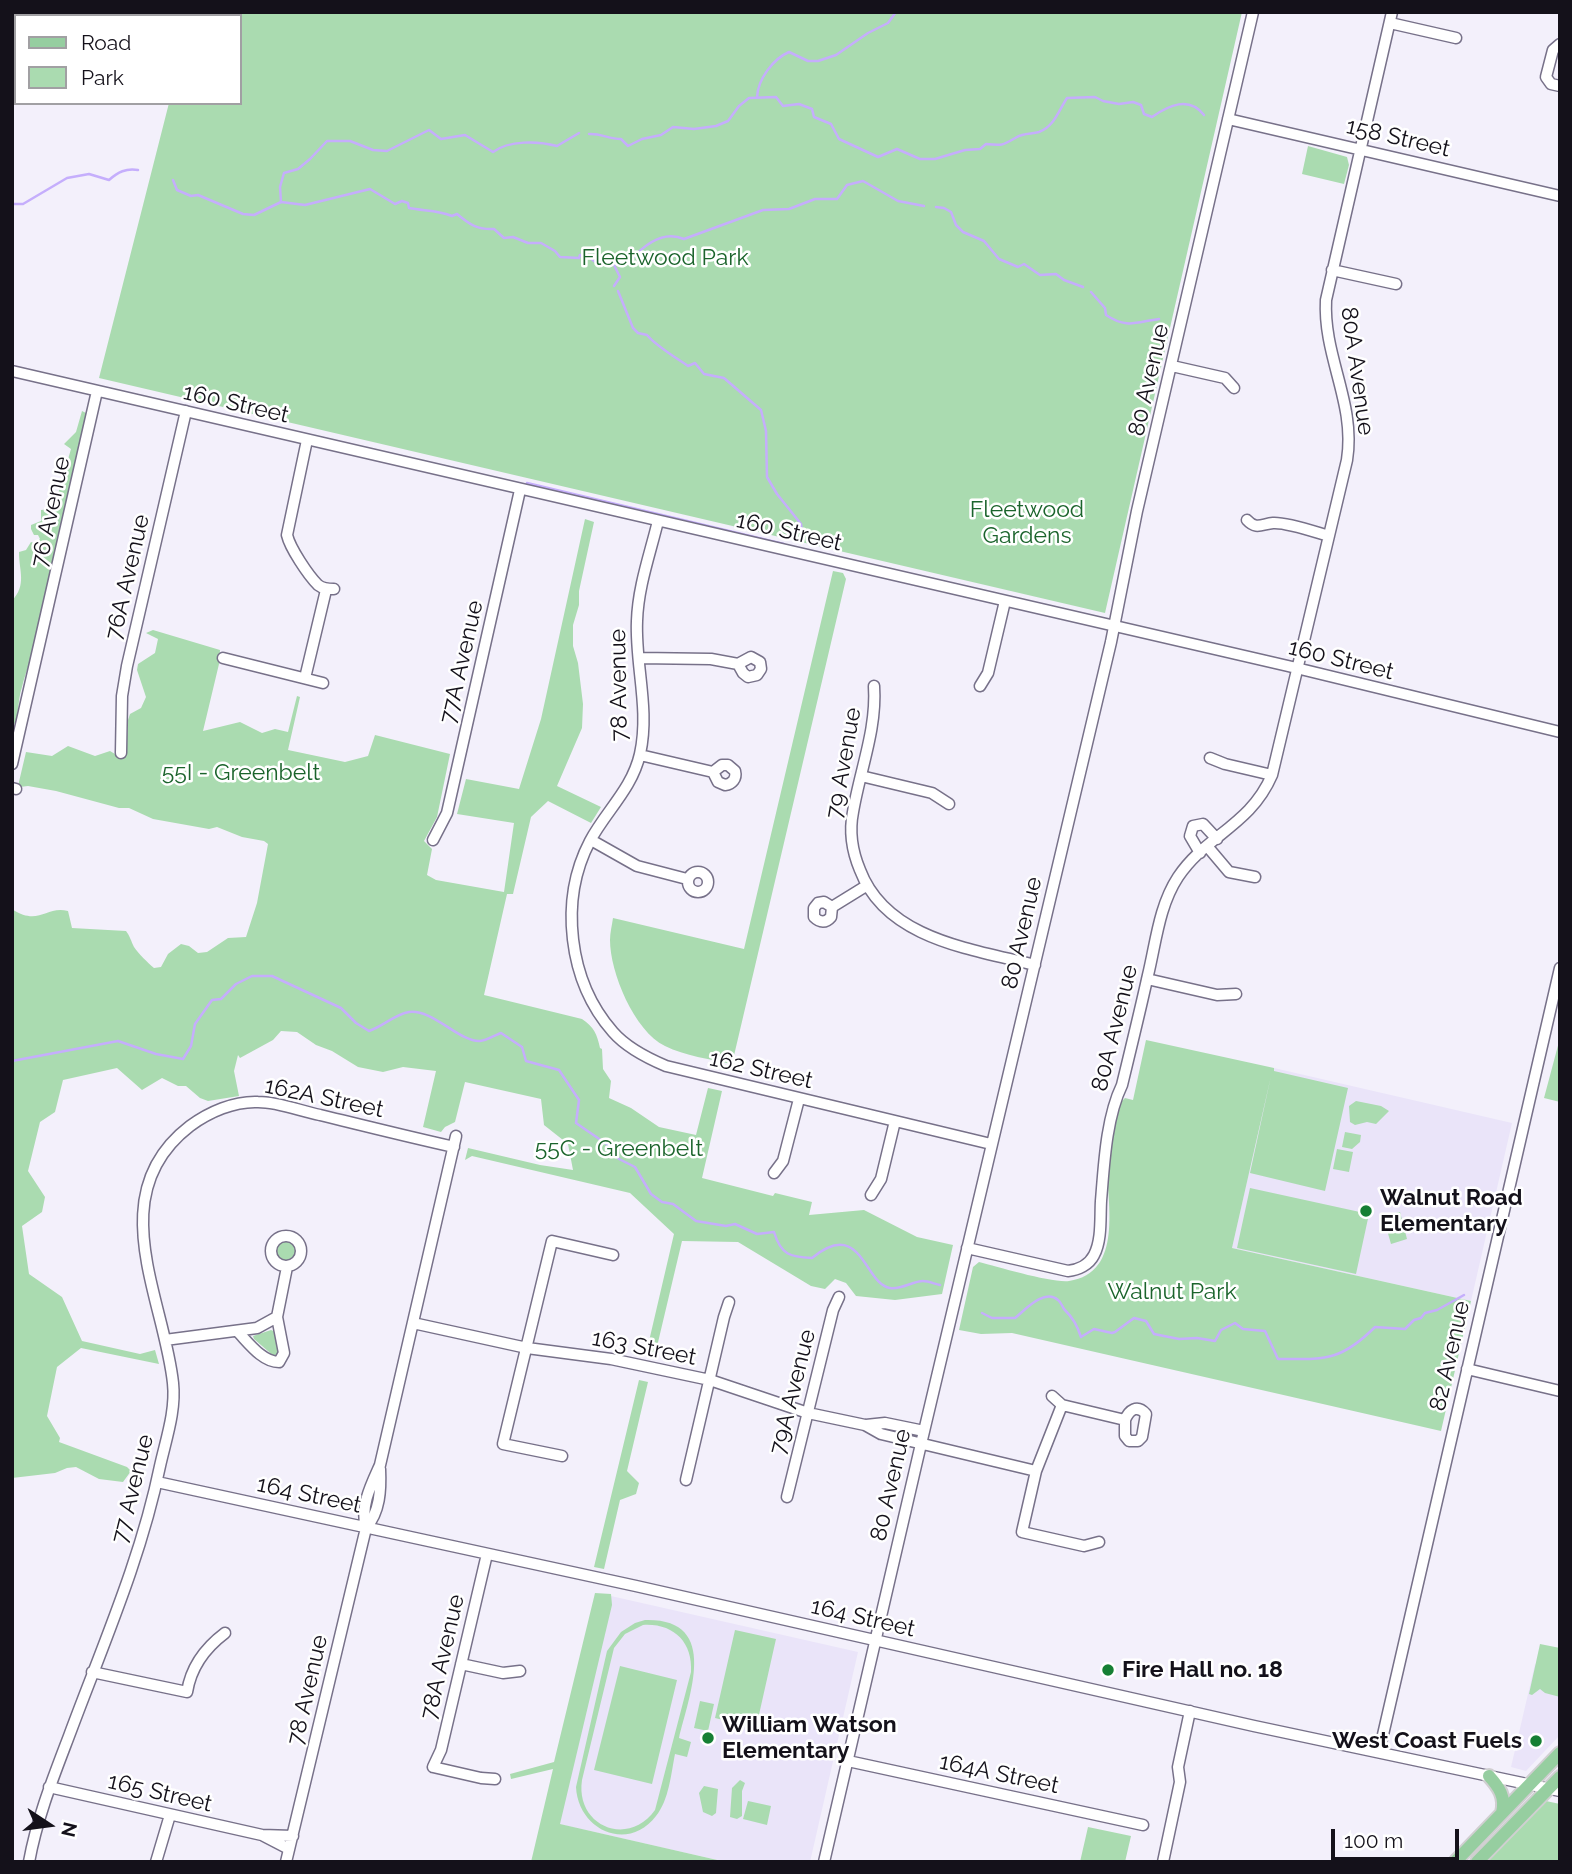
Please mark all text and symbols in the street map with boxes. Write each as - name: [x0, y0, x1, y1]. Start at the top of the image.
- legend: [14, 14, 242, 105]
- text: Road: [81, 30, 131, 55]
- text: Park: [81, 65, 124, 90]
- street label: 158 Street: [1343, 113, 1453, 163]
- park label: Fleetwood Park: [581, 244, 749, 272]
- street label: 80A Avenue: [1334, 305, 1380, 437]
- street label: 80 Avenue: [1123, 321, 1175, 439]
- street label: 160 Street: [181, 378, 291, 430]
- street label: 76 Avenue: [26, 454, 76, 570]
- park label: Fleetwood Gardens: [970, 496, 1084, 550]
- street label: 160 Street: [734, 506, 844, 558]
- street label: 76A Avenue: [100, 512, 156, 642]
- street label: 77A Avenue: [434, 598, 490, 726]
- street label: 78 Avenue: [604, 629, 634, 741]
- street label: 160 Street: [1286, 634, 1396, 686]
- street label: 79 Avenue: [821, 705, 867, 821]
- park label: 55I - Greenbelt: [162, 759, 320, 787]
- street label: 80 Avenue: [996, 874, 1048, 992]
- street label: 80A Avenue: [1086, 962, 1144, 1094]
- street label: 162 Street: [707, 1045, 815, 1095]
- street label: 162A Street: [262, 1072, 386, 1124]
- park label: 55C - Greenbelt: [535, 1135, 703, 1163]
- place label: Walnut Road Elementary: [1380, 1184, 1523, 1238]
- marker: Walnut Road Elementary: [1358, 1203, 1374, 1219]
- park label: Walnut Park: [1107, 1278, 1237, 1306]
- street label: 82 Avenue: [1424, 1298, 1476, 1414]
- street label: 163 Street: [590, 1324, 698, 1372]
- street label: 79A Avenue: [764, 1327, 822, 1457]
- street label: 80 Avenue: [865, 1426, 917, 1544]
- street label: 77 Avenue: [106, 1432, 160, 1546]
- street label: 164 Street: [254, 1470, 364, 1520]
- street label: 78A Avenue: [415, 1592, 471, 1722]
- street label: 164 Street: [808, 1593, 918, 1643]
- street label: 78 Avenue: [282, 1632, 334, 1748]
- place label: Fire Hall no. 18: [1122, 1656, 1283, 1684]
- marker: Fire Hall no. 18: [1100, 1662, 1116, 1678]
- place label: William Watson Elementary: [722, 1711, 897, 1765]
- place label: West Coast Fuels: [1332, 1727, 1522, 1755]
- marker: William Watson Elementary: [700, 1730, 716, 1746]
- marker: West Coast Fuels: [1528, 1733, 1544, 1749]
- street label: 164A Street: [937, 1748, 1061, 1800]
- street label: 165 Street: [105, 1768, 215, 1818]
- north arrow: [14, 1790, 84, 1860]
- scale bar: [1334, 1814, 1462, 1858]
- text: N: [57, 1820, 82, 1839]
- text: 100 m: [1344, 1828, 1403, 1853]

